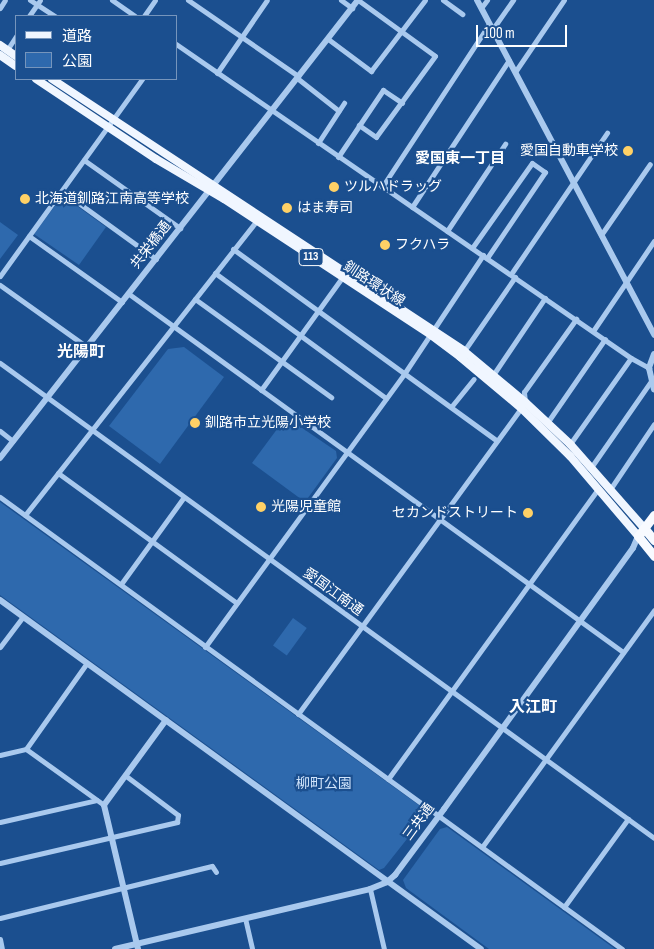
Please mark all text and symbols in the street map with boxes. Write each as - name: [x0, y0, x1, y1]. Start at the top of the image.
- legend: [15, 15, 178, 80]
- scale bar: [479, 15, 570, 47]
- text: 100 m: [484, 24, 515, 43]
- text: 道路: [62, 27, 92, 46]
- text: 公園: [62, 52, 92, 71]
- place label: 愛国自動車学校: [520, 143, 618, 159]
- marker: 愛国自動車学校: [622, 145, 634, 157]
- district label: 愛国東一丁目: [415, 150, 505, 168]
- place label: ツルハドラッグ: [344, 179, 442, 195]
- marker: ツルハドラッグ: [328, 181, 340, 193]
- place label: 北海道釧路江南高等学校: [35, 191, 189, 207]
- marker: 北海道釧路江南高等学校: [19, 193, 31, 205]
- place label: はま寿司: [297, 200, 353, 216]
- marker: はま寿司: [281, 202, 293, 214]
- street label: 共栄橋通: [127, 218, 175, 272]
- place label: フクハラ: [395, 237, 451, 253]
- marker: フクハラ: [379, 239, 391, 251]
- road number: 113: [298, 248, 324, 266]
- street label: 釧路環状線: [340, 258, 408, 310]
- district label: 光陽町: [57, 343, 105, 363]
- place label: 釧路市立光陽小学校: [205, 415, 331, 431]
- marker: 釧路市立光陽小学校: [189, 417, 201, 429]
- place label: 光陽児童館: [271, 499, 341, 515]
- marker: 光陽児童館: [255, 501, 267, 513]
- place label: セカンドストリート: [392, 505, 518, 521]
- marker: セカンドストリート: [522, 507, 534, 519]
- street label: 愛国江南通: [300, 565, 366, 619]
- district label: 入江町: [509, 698, 557, 718]
- park label: 柳町公園: [296, 776, 352, 792]
- street label: 三共通: [400, 800, 438, 844]

